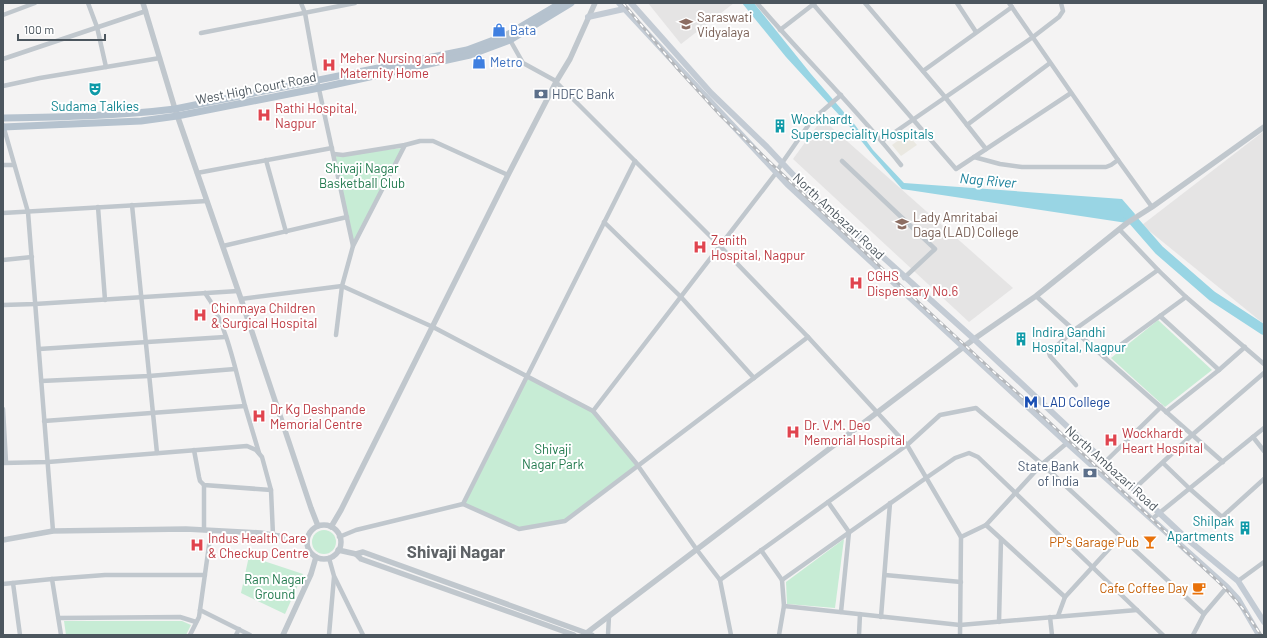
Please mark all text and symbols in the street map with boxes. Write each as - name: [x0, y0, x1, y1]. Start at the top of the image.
- place label: Saraswati Vidyalaya: [697, 9, 752, 40]
- scale bar: [18, 16, 105, 42]
- school or university icon: Saraswati Vidyalaya: [678, 16, 694, 32]
- text: 100 m: [24, 22, 54, 36]
- shop icon: Bata: [491, 22, 507, 38]
- place label: Bata: [510, 22, 536, 38]
- place label: Meher Nursing and Maternity Home: [340, 50, 445, 81]
- shop icon: Metro: [471, 54, 487, 70]
- place label: Metro: [490, 54, 523, 70]
- hospital icon: Meher Nursing and Maternity Home: [321, 57, 337, 73]
- street label: West High Court Road: [194, 68, 318, 108]
- theatre icon: Sudama Talkies: [87, 81, 103, 97]
- bank icon: HDFC Bank: [533, 86, 549, 102]
- place label: HDFC Bank: [552, 86, 615, 102]
- place label: Sudama Talkies: [51, 98, 139, 114]
- place label: Rathi Hospital, Nagpur: [275, 100, 357, 131]
- hospital icon: Rathi Hospital, Nagpur: [256, 107, 272, 123]
- place label: Wockhardt Superspeciality Hospitals: [791, 111, 934, 142]
- building icon: Wockhardt Superspeciality Hospitals: [772, 118, 788, 134]
- park label: Shivaji Nagar Basketball Club: [319, 160, 405, 191]
- street label: North Ambazari Road: [790, 169, 888, 263]
- water label: Nag River: [959, 169, 1018, 191]
- place label: Lady Amritabai Daga (LAD) College: [913, 209, 1019, 240]
- school or university icon: Lady Amritabai Daga (LAD) College: [894, 216, 910, 232]
- place label: Zenith Hospital, Nagpur: [711, 232, 805, 263]
- hospital icon: Zenith Hospital, Nagpur: [692, 239, 708, 255]
- place label: CGHS Dispensary No.6: [867, 268, 959, 299]
- hospital icon: CGHS Dispensary No.6: [848, 275, 864, 291]
- place label: Chinmaya Children & Surgical Hospital: [211, 300, 317, 331]
- hospital icon: Chinmaya Children & Surgical Hospital: [192, 307, 208, 323]
- place label: Indira Gandhi Hospital, Nagpur: [1032, 324, 1126, 355]
- building icon: Indira Gandhi Hospital, Nagpur: [1013, 331, 1029, 347]
- metro station icon: LAD College: [1023, 394, 1039, 410]
- place label: LAD College: [1042, 394, 1110, 410]
- place label: Dr Kg Deshpande Memorial Centre: [270, 401, 366, 432]
- hospital icon: Dr Kg Deshpande Memorial Centre: [251, 408, 267, 424]
- place label: Dr. V.M. Deo Memorial Hospital: [804, 417, 905, 448]
- street label: North Ambazari Road: [1062, 422, 1162, 514]
- hospital icon: Dr. V.M. Deo Memorial Hospital: [785, 424, 801, 440]
- place label: Wockhardt Heart Hospital: [1122, 425, 1203, 456]
- hospital icon: Wockhardt Heart Hospital: [1103, 432, 1119, 448]
- park label: Shivaji Nagar Park: [522, 441, 584, 472]
- place label: State Bank of India: [1018, 458, 1079, 489]
- bank icon: State Bank of India: [1082, 465, 1098, 481]
- place label: Shilpak Apartments: [1167, 513, 1234, 544]
- building icon: Shilpak Apartments: [1237, 520, 1253, 536]
- place label: Indus Health Care & Checkup Centre: [208, 530, 309, 561]
- place label: PP's Garage Pub: [1049, 534, 1139, 550]
- bar icon: PP's Garage Pub: [1142, 534, 1158, 550]
- hospital icon: Indus Health Care & Checkup Centre: [189, 537, 205, 553]
- district label: Shivaji Nagar: [407, 541, 506, 561]
- park label: Ram Nagar Ground: [244, 571, 306, 602]
- place label: Cafe Coffee Day: [1100, 580, 1188, 596]
- cafe icon: Cafe Coffee Day: [1191, 580, 1207, 596]

